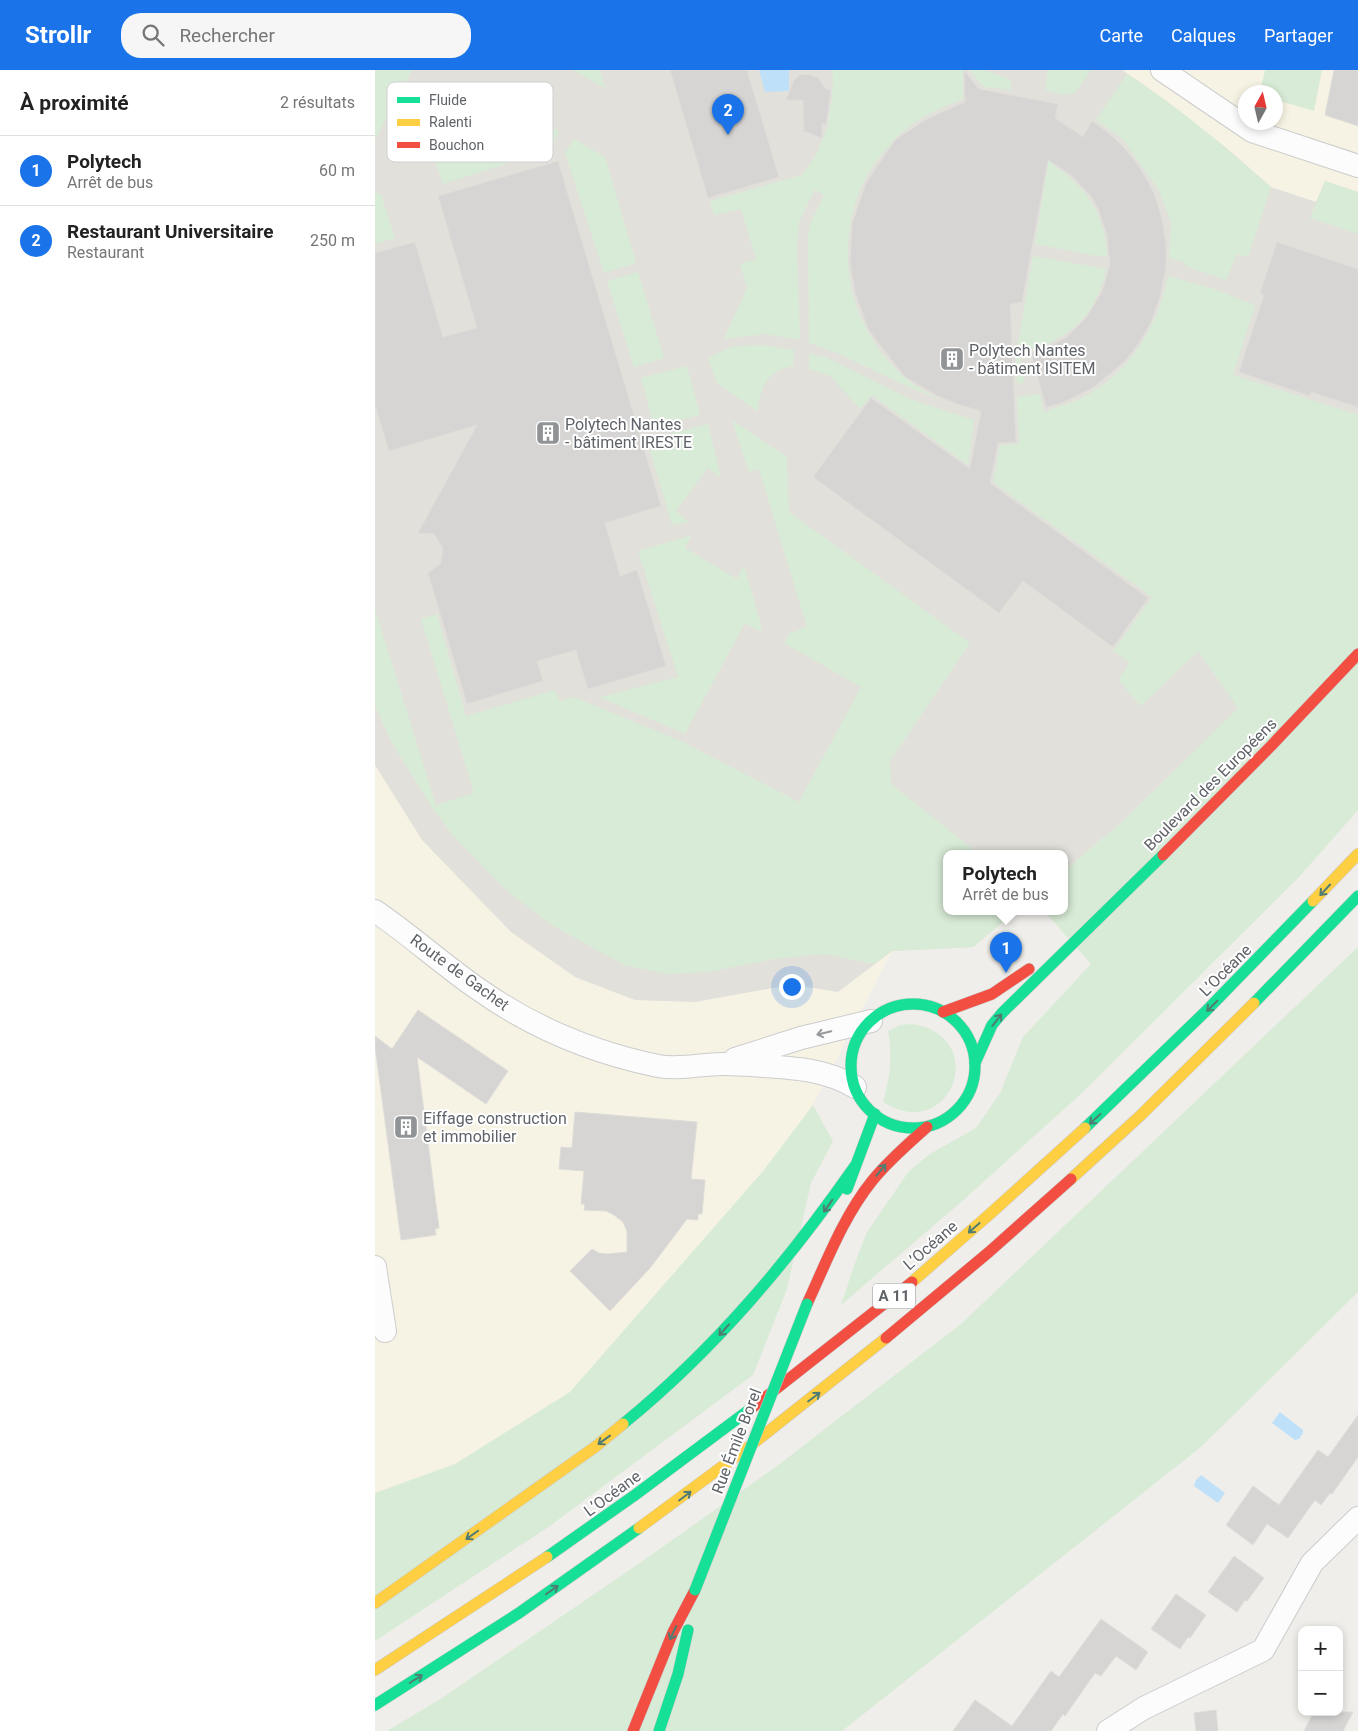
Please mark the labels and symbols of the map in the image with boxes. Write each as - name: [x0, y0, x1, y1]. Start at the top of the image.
- legend: [387, 82, 553, 162]
- north arrow: [1238, 85, 1283, 130]
- text: Fluide: [429, 92, 467, 108]
- pin: 2: [712, 94, 744, 135]
- text: Ralenti: [429, 114, 472, 130]
- text: Bouchon: [429, 137, 484, 153]
- place label: Polytech Nantes - bâtiment ISITEM: [969, 341, 1095, 378]
- building icon: Polytech Nantes - bâtiment ISITEM: [939, 346, 965, 372]
- place label: Polytech Nantes - bâtiment IRESTE: [565, 415, 692, 452]
- building icon: Polytech Nantes - bâtiment IRESTE: [535, 420, 561, 446]
- street label: Boulevard des Européens: [1140, 714, 1281, 855]
- one-way arrow: [1319, 883, 1331, 896]
- street label: Route de Gachet: [407, 930, 513, 1015]
- pin: 1: [990, 932, 1022, 973]
- street label: L’Océane: [1195, 940, 1255, 1000]
- your location: [779, 974, 805, 1000]
- one-way arrow: [1206, 1000, 1218, 1013]
- one-way arrow: [991, 1014, 1002, 1027]
- one-way arrow: [816, 1029, 832, 1038]
- place label: Eiffage construction et immobilier: [423, 1109, 567, 1146]
- one-way arrow: [1088, 1113, 1101, 1125]
- building icon: Eiffage construction et immobilier: [393, 1114, 419, 1140]
- one-way arrow: [876, 1164, 887, 1177]
- one-way arrow: [823, 1199, 833, 1213]
- street label: L’Océane: [899, 1217, 961, 1274]
- one-way arrow: [968, 1222, 981, 1233]
- road number: A 11: [873, 1284, 915, 1308]
- one-way arrow: [718, 1324, 729, 1337]
- street label: Rue Émile Borel: [708, 1386, 765, 1497]
- one-way arrow: [807, 1392, 820, 1403]
- one-way arrow: [597, 1435, 611, 1445]
- street label: L’Océane: [580, 1466, 644, 1520]
- one-way arrow: [678, 1490, 691, 1501]
- one-way arrow: [465, 1530, 479, 1540]
- one-way arrow: [545, 1585, 559, 1595]
- one-way arrow: [668, 1625, 677, 1640]
- one-way arrow: [409, 1673, 423, 1683]

